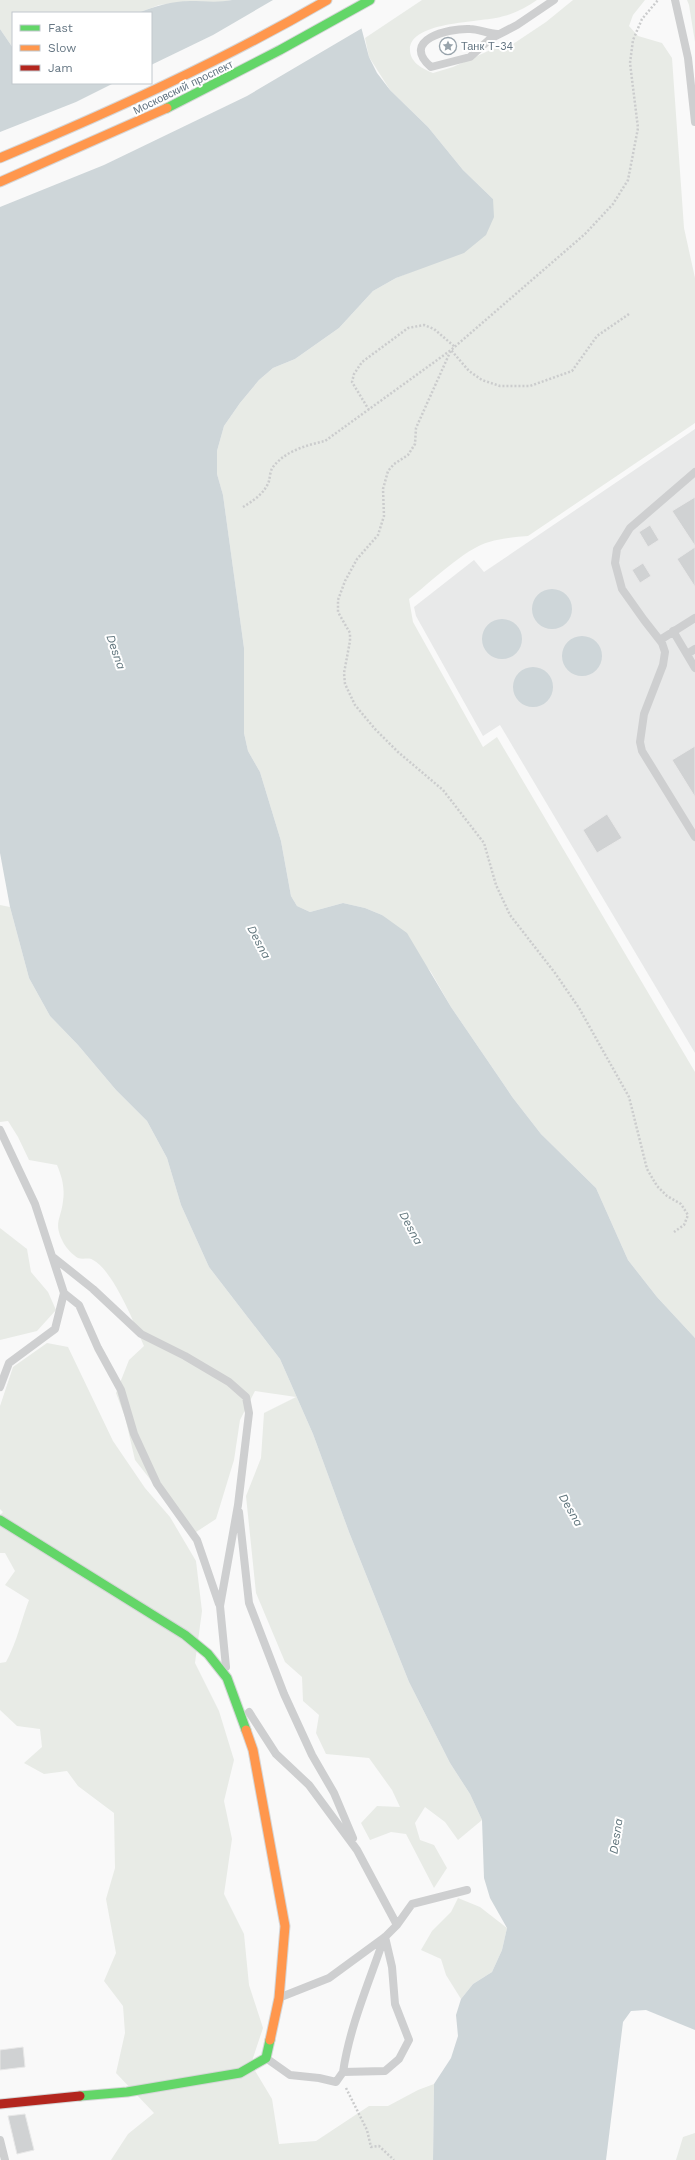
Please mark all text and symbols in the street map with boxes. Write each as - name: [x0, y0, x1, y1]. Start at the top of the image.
- legend: [12, 12, 152, 84]
- text: Fast: [48, 21, 73, 35]
- place icon: Танк Т-34: [438, 36, 458, 56]
- place label: Танк Т-34: [461, 40, 514, 53]
- text: Slow: [48, 41, 76, 55]
- street label: Московский проспект: [131, 58, 235, 117]
- text: Jam: [48, 61, 73, 75]
- water label: Desna: [104, 633, 129, 672]
- water label: Desna: [244, 923, 274, 962]
- water label: Desna: [396, 1209, 426, 1248]
- water label: Desna: [556, 1491, 586, 1530]
- water label: Desna: [606, 1817, 626, 1855]

